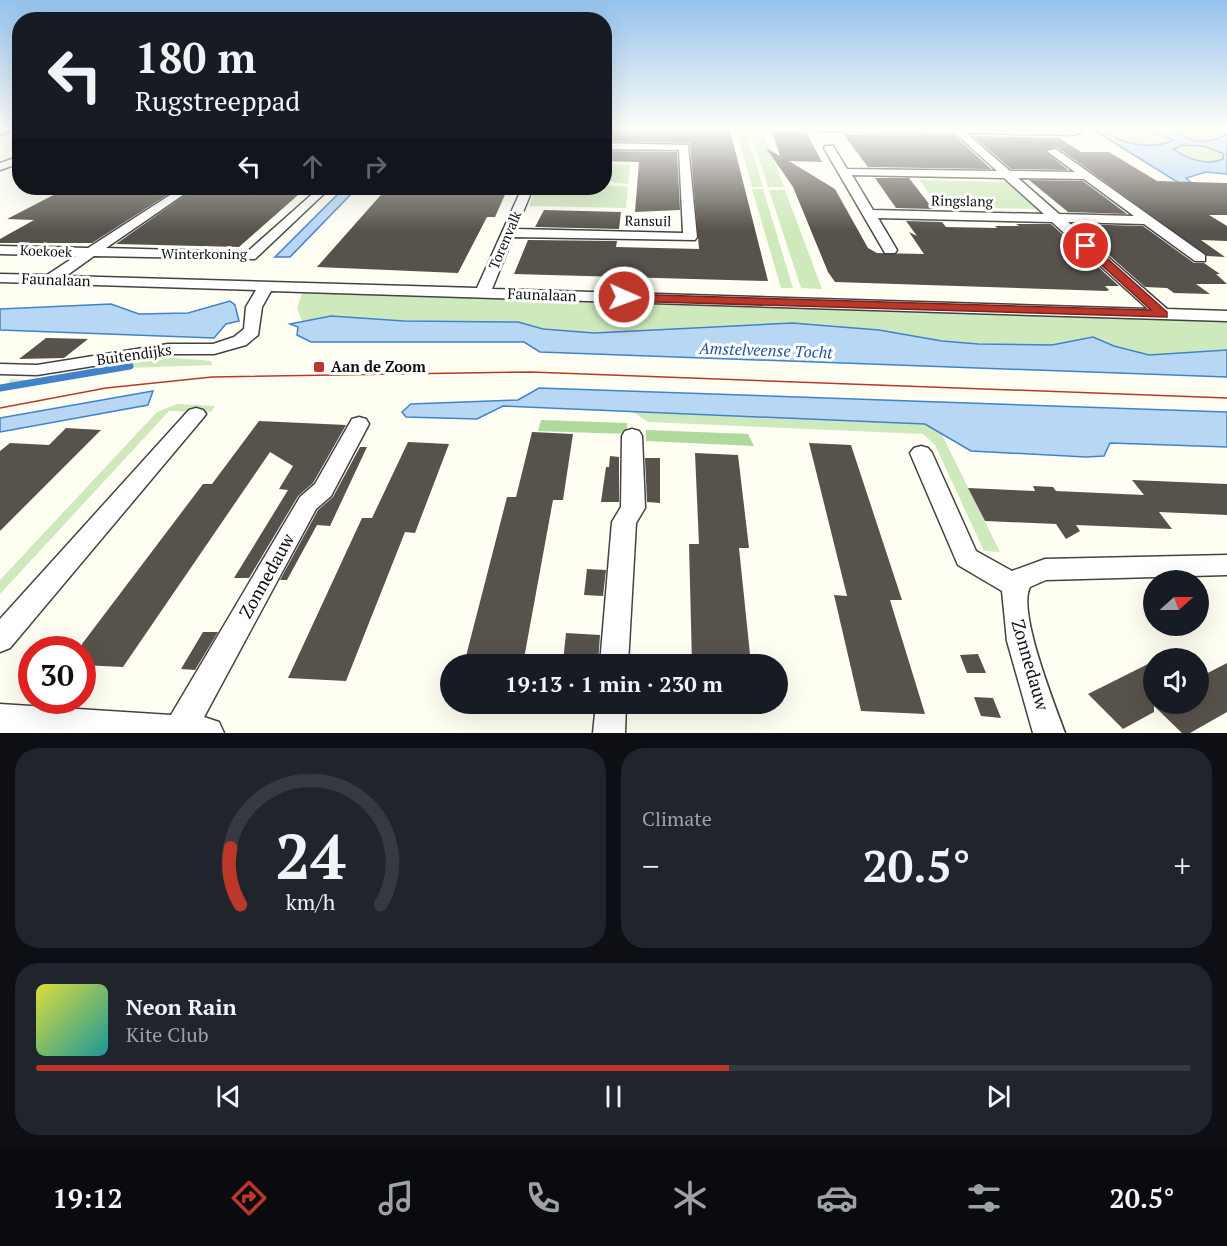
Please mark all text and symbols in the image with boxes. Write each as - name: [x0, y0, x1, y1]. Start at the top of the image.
- text: 180 m: [135, 29, 256, 85]
- icon: left: [36, 36, 114, 114]
- text: Rugstreeppad: [135, 83, 300, 119]
- icon: left: [233, 150, 266, 183]
- icon: ahead: [296, 150, 329, 183]
- icon: right: [359, 150, 392, 183]
- street label: Ringslang: [931, 190, 994, 211]
- street label: Torenvalk: [484, 207, 526, 272]
- street label: Ransuil: [624, 211, 672, 230]
- pin: [1060, 220, 1111, 271]
- icon: arrive: [1069, 229, 1102, 262]
- street label: Koekoek: [20, 240, 73, 261]
- street label: Winterkoning: [161, 244, 248, 263]
- position arrow: [592, 265, 656, 329]
- street label: Faunalaan: [21, 268, 91, 290]
- street label: Faunalaan: [507, 283, 577, 305]
- water label: Amstelveense Tocht: [698, 337, 834, 363]
- street label: Buitendijks: [95, 339, 173, 369]
- place label: Aan de Zoom: [331, 356, 426, 376]
- marker: Aan de Zoom: [312, 360, 326, 374]
- street label: Zonnedauw: [233, 528, 300, 622]
- north arrow: [1143, 570, 1209, 636]
- map controls: [1143, 570, 1209, 714]
- street label: Zonnedauw: [1007, 616, 1056, 714]
- speed limit sign: 30: [18, 636, 96, 714]
- button: sound: [1143, 648, 1209, 714]
- text: 19:13 · 1 min · 230 m: [505, 669, 723, 698]
- text: Climate: [642, 805, 712, 832]
- text: 24: [275, 814, 346, 897]
- text: 20.5°: [862, 835, 971, 895]
- text: −: [642, 844, 660, 887]
- text: +: [1173, 844, 1191, 887]
- text: km/h: [286, 888, 336, 916]
- text: Neon Rain: [126, 992, 237, 1021]
- text: Kite Club: [126, 1021, 209, 1048]
- icon: previous: [212, 1080, 245, 1113]
- icon: pause: [597, 1080, 630, 1113]
- icon: next: [982, 1080, 1015, 1113]
- icon: directions: [228, 1177, 270, 1219]
- icon: music: [375, 1177, 417, 1219]
- icon: phone: [522, 1177, 564, 1219]
- icon: climate: [669, 1177, 711, 1219]
- icon: car: [816, 1177, 858, 1219]
- icon: filters: [963, 1177, 1005, 1219]
- text: 19:12: [52, 1180, 123, 1216]
- text: 20.5°: [1110, 1180, 1174, 1216]

